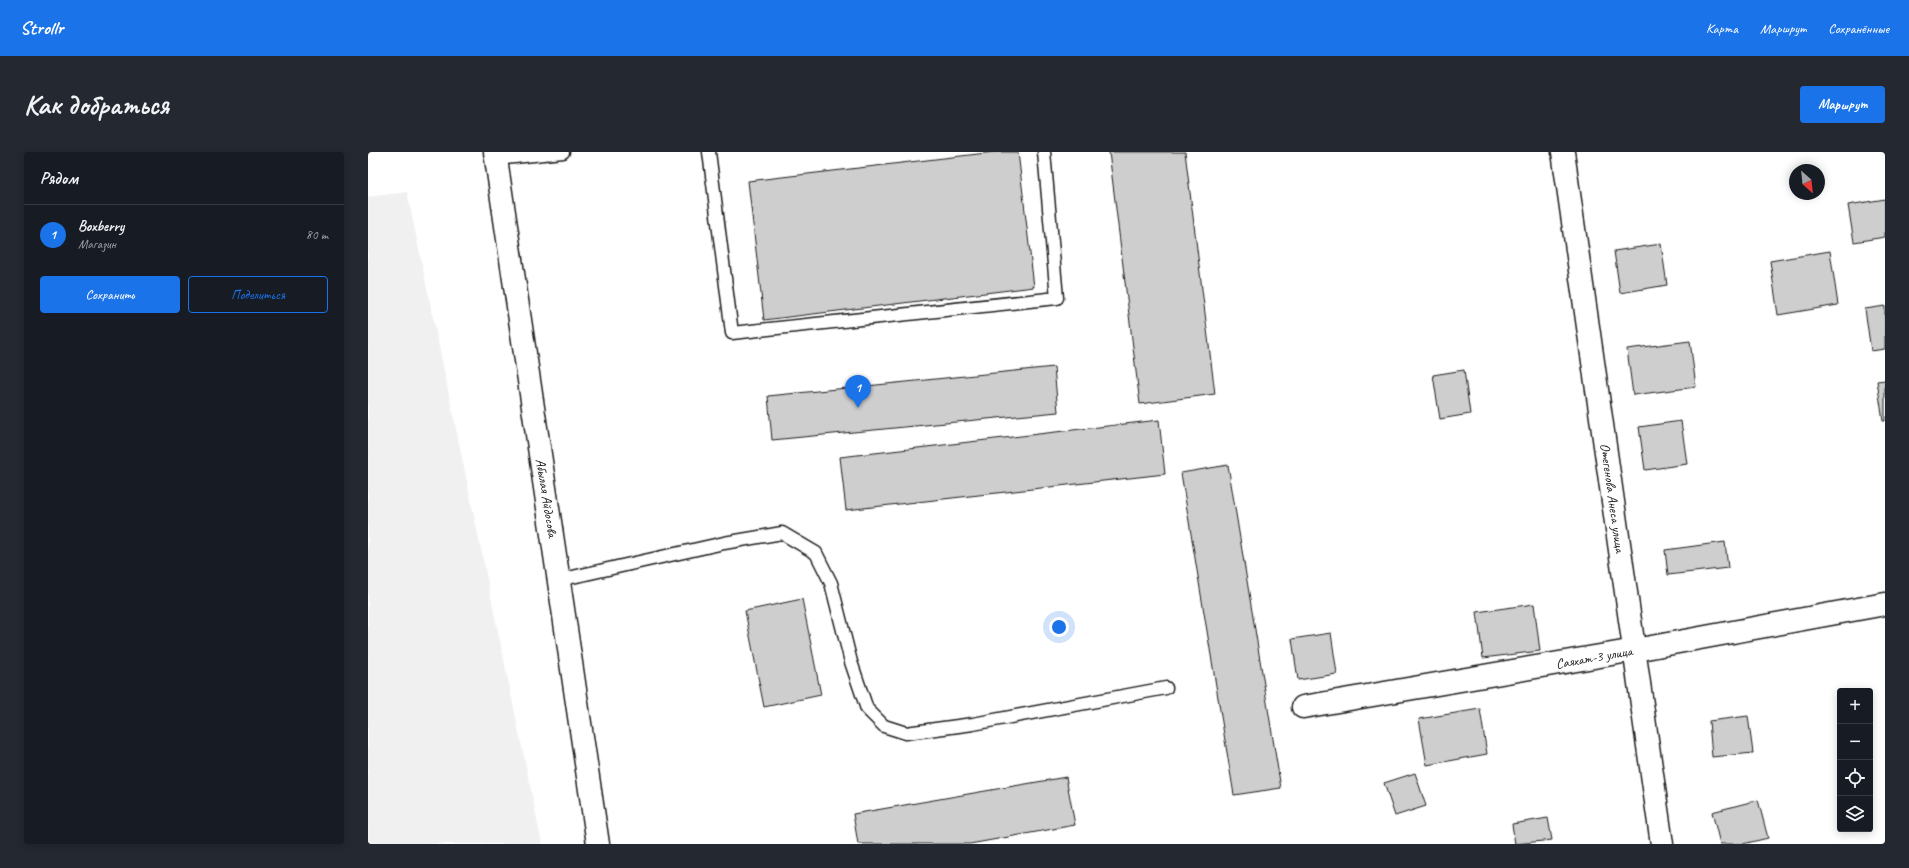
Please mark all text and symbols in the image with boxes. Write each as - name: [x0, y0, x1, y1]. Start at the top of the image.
- text: Strollr: [20, 16, 63, 40]
- text: Карта: [1706, 20, 1738, 37]
- text: Маршрут: [1760, 20, 1806, 37]
- text: Сохранённые: [1828, 20, 1889, 37]
- button: Маршрут: [1800, 86, 1885, 123]
- text: Как добраться: [24, 87, 169, 122]
- north arrow: [1789, 164, 1825, 200]
- text: Рядом: [40, 168, 78, 189]
- text: Boxberry: [78, 217, 124, 236]
- text: 1: [50, 227, 56, 243]
- text: 80 m: [306, 227, 328, 243]
- text: Магазин: [78, 236, 116, 252]
- button: Сохранить: [40, 276, 180, 313]
- button: Поделиться: [188, 276, 328, 313]
- pin: 1: [845, 375, 871, 408]
- street label: Отегенова Анеса улица: [1596, 442, 1629, 555]
- street label: Абылая Айдосова: [532, 458, 561, 540]
- your location: [1049, 617, 1069, 637]
- street label: Саяхат-3 улица: [1554, 642, 1635, 673]
- map controls: [1837, 688, 1873, 832]
- button: +: [1837, 688, 1873, 724]
- button: −: [1837, 724, 1873, 760]
- button: locate: [1837, 760, 1873, 796]
- button: layers: [1837, 796, 1873, 832]

